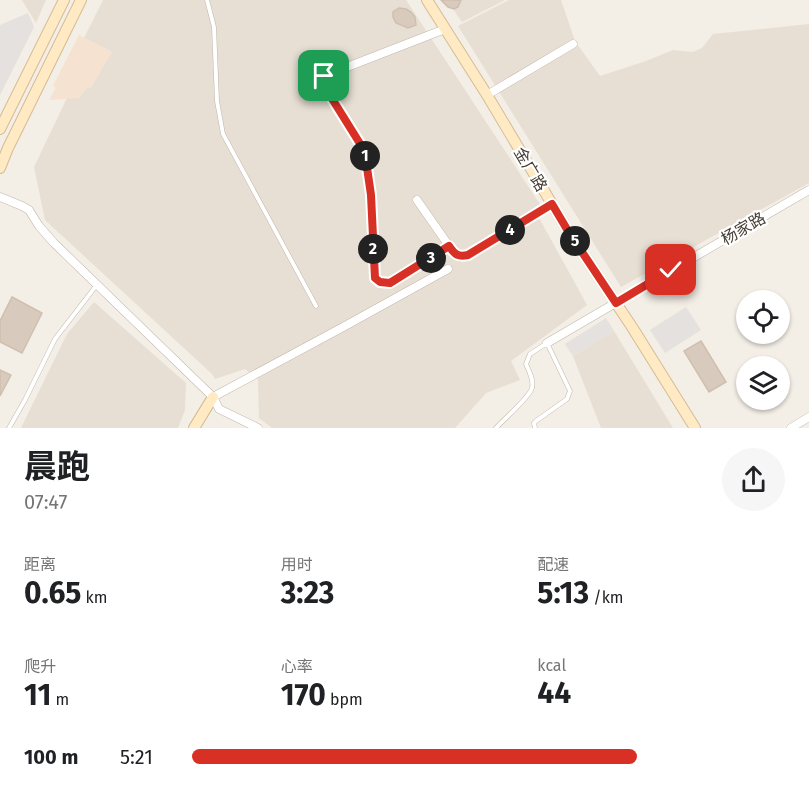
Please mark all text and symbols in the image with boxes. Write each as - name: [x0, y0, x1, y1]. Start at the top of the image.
- pin: [298, 50, 349, 101]
- icon: arrive: [307, 59, 340, 92]
- pin: 1: [350, 141, 380, 171]
- street label: 金广路: [510, 144, 551, 195]
- text: 1: [361, 146, 369, 165]
- street label: 杨家路: [718, 208, 769, 249]
- pin: 4: [495, 215, 525, 245]
- text: 4: [505, 220, 515, 239]
- pin: 5: [560, 226, 590, 256]
- text: 5: [571, 231, 579, 250]
- pin: 2: [358, 234, 388, 264]
- text: 2: [369, 239, 377, 258]
- pin: 3: [416, 243, 446, 273]
- pin: [645, 244, 696, 295]
- text: 3: [427, 248, 435, 267]
- icon: check: [654, 253, 687, 286]
- map controls: [736, 290, 790, 410]
- button: locate: [736, 290, 790, 344]
- button: layers: [736, 356, 790, 410]
- text: 晨跑: [24, 447, 90, 487]
- button: share: [722, 448, 785, 511]
- text: 07:47: [24, 490, 67, 514]
- text: 距离: [24, 555, 56, 574]
- text: 用时: [281, 555, 313, 574]
- text: 配速: [537, 555, 569, 574]
- text: 0.65: [24, 575, 81, 611]
- text: 3:23: [281, 575, 334, 611]
- text: 5:13: [537, 575, 589, 611]
- text: km: [81, 588, 107, 607]
- text: /km: [589, 588, 624, 607]
- text: kcal: [537, 656, 566, 675]
- text: 爬升: [24, 657, 56, 676]
- text: 心率: [281, 657, 313, 676]
- text: 44: [537, 675, 571, 711]
- text: 11: [24, 677, 51, 713]
- text: 170: [281, 677, 326, 713]
- text: m: [51, 690, 69, 709]
- text: bpm: [326, 690, 363, 709]
- text: 100 m: [24, 745, 78, 769]
- text: 5:21: [120, 745, 153, 769]

